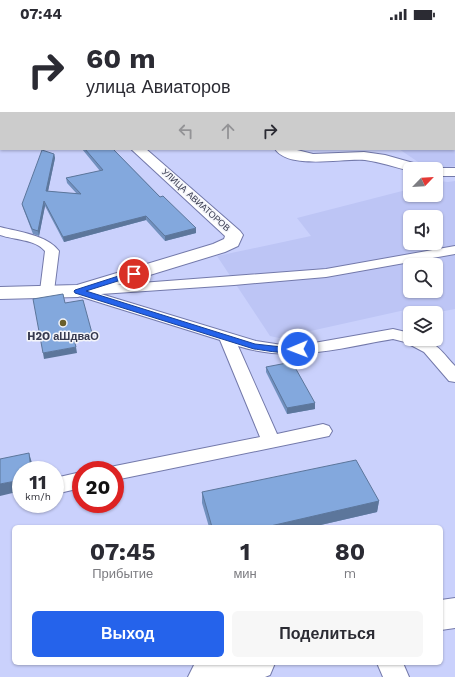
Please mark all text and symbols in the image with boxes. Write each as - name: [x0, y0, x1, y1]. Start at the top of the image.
- text: 07:44: [20, 5, 62, 23]
- text: 60 m: [86, 42, 156, 75]
- icon: right: [20, 44, 72, 96]
- text: улица Авиаторов: [86, 76, 231, 97]
- icon: left: [175, 120, 197, 142]
- icon: ahead: [217, 120, 239, 142]
- icon: right: [259, 120, 281, 142]
- north arrow: [403, 162, 443, 202]
- map controls: [403, 162, 443, 346]
- street label: УЛИЦА АВИАТОРОВ: [160, 167, 232, 233]
- button: sound: [403, 210, 443, 250]
- pin: [117, 257, 151, 291]
- button: search: [403, 258, 443, 298]
- icon: arrive: [123, 263, 145, 285]
- button: layers: [403, 306, 443, 346]
- marker: H2O аШдваО: [58, 318, 68, 328]
- position arrow: [277, 328, 319, 370]
- place label: H2O аШдваО: [27, 330, 99, 343]
- speed limit sign: 20: [72, 461, 124, 513]
- text: 11: [29, 470, 47, 494]
- text: km/h: [25, 491, 51, 502]
- text: 07:45: [90, 538, 156, 566]
- text: 1: [240, 538, 250, 566]
- text: 80: [335, 538, 365, 566]
- text: Прибытие: [92, 566, 153, 581]
- text: мин: [233, 566, 257, 581]
- text: m: [344, 566, 356, 581]
- button: Выход: [32, 611, 224, 657]
- button: Поделиться: [232, 611, 423, 657]

